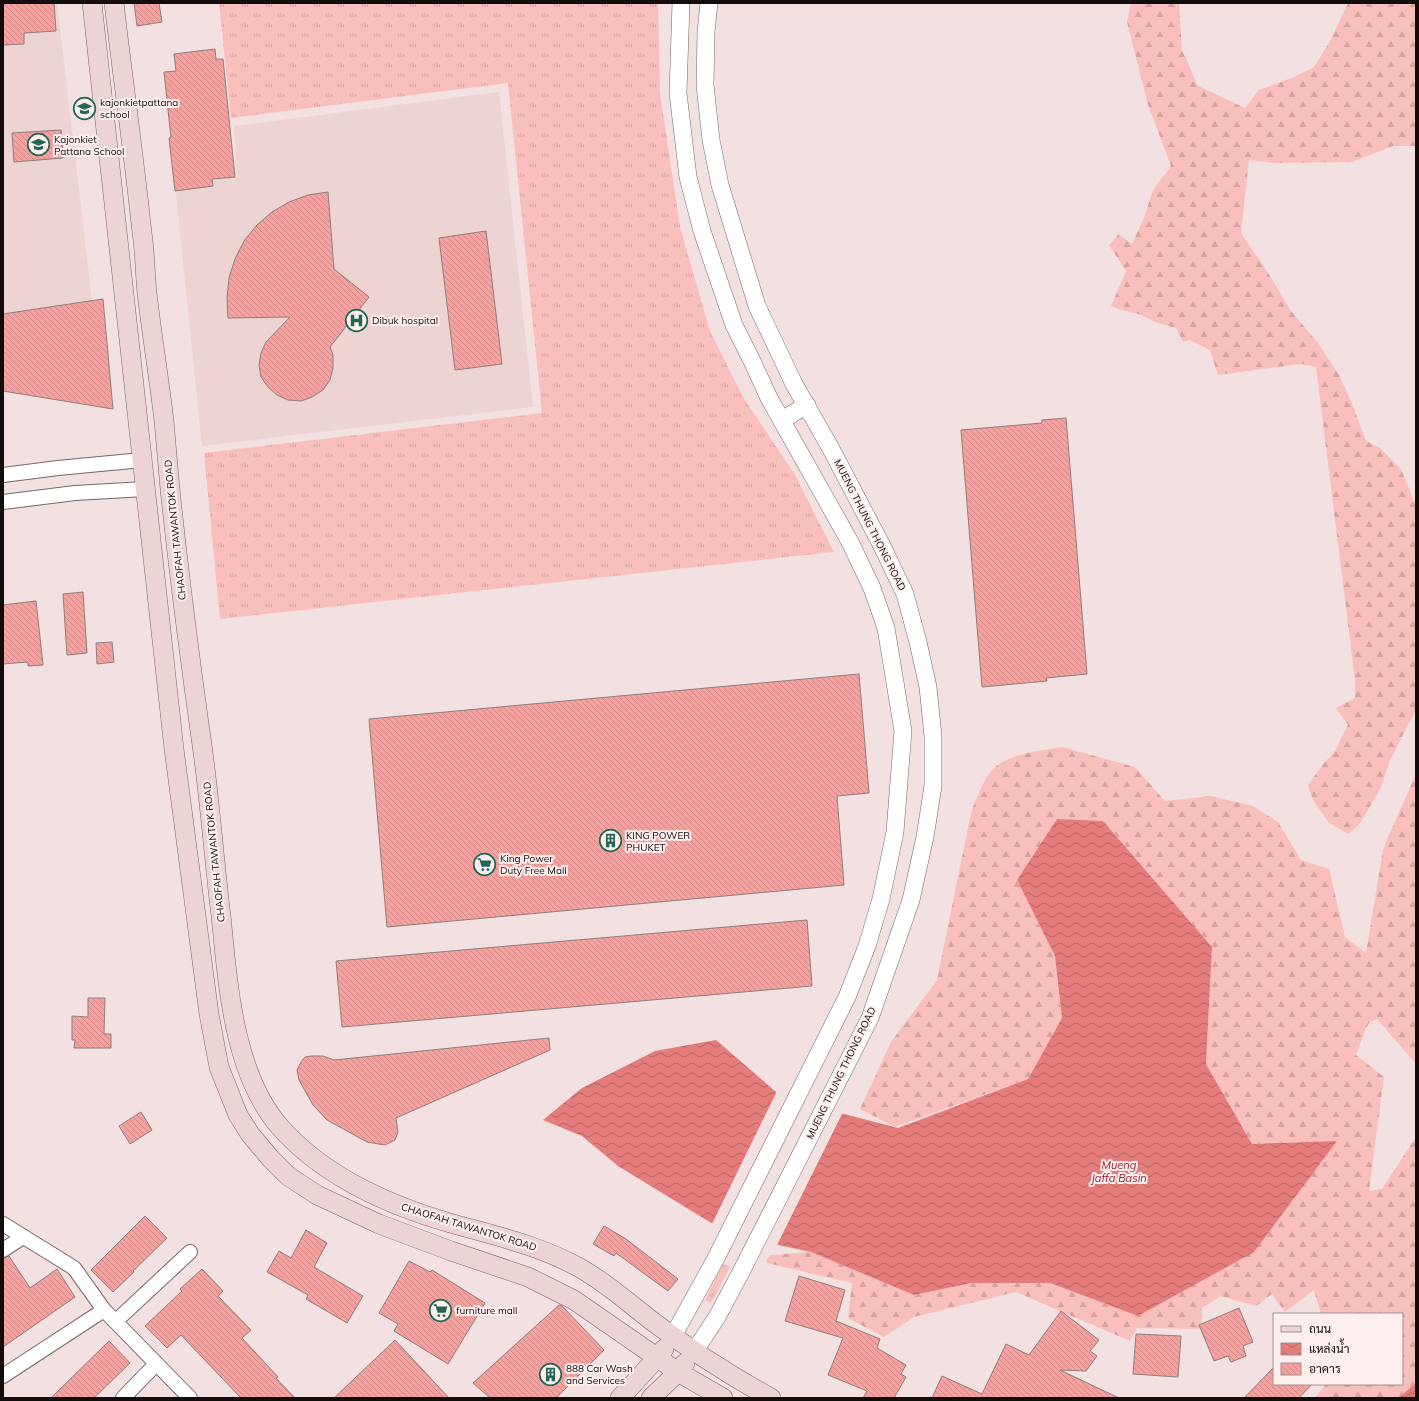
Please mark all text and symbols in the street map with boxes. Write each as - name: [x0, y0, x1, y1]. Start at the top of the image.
- school or university icon: kajonkietpattana school: [71, 95, 97, 121]
- place label: kajonkietpattana school: [100, 96, 178, 121]
- school or university icon: Kajonkiet Pattana School: [25, 132, 51, 158]
- place label: Kajonkiet Pattana School: [54, 133, 124, 158]
- hospital icon: Dibuk hospital: [344, 307, 370, 333]
- place label: Dibuk hospital: [372, 314, 438, 327]
- street label: MUENG THUNG THONG ROAD: [831, 457, 909, 593]
- street label: CHAOFAH TAWANTOK ROAD: [161, 459, 189, 601]
- street label: CHAOFAH TAWANTOK ROAD: [200, 781, 228, 923]
- building icon: KING POWER PHUKET: [597, 828, 623, 854]
- place label: KING POWER PHUKET: [626, 829, 690, 854]
- supermarket icon: King Power Duty Free Mall: [471, 851, 497, 877]
- place label: King Power Duty Free Mall: [500, 852, 567, 877]
- street label: MUENG THUNG THONG ROAD: [803, 1005, 879, 1141]
- water label: Mueng Jaffa Basin: [1090, 1158, 1147, 1185]
- street label: CHAOFAH TAWANTOK ROAD: [400, 1200, 538, 1254]
- supermarket icon: furniture mall: [427, 1297, 453, 1323]
- place label: furniture mall: [456, 1304, 517, 1317]
- legend: [1273, 1313, 1403, 1385]
- text: ถนน: [1309, 1321, 1332, 1336]
- text: แหล่งน้ำ: [1309, 1338, 1349, 1356]
- building icon: 888 Car Wash and Services: [537, 1361, 563, 1387]
- text: อาคาร: [1309, 1361, 1341, 1376]
- place label: 888 Car Wash and Services: [566, 1362, 633, 1387]

